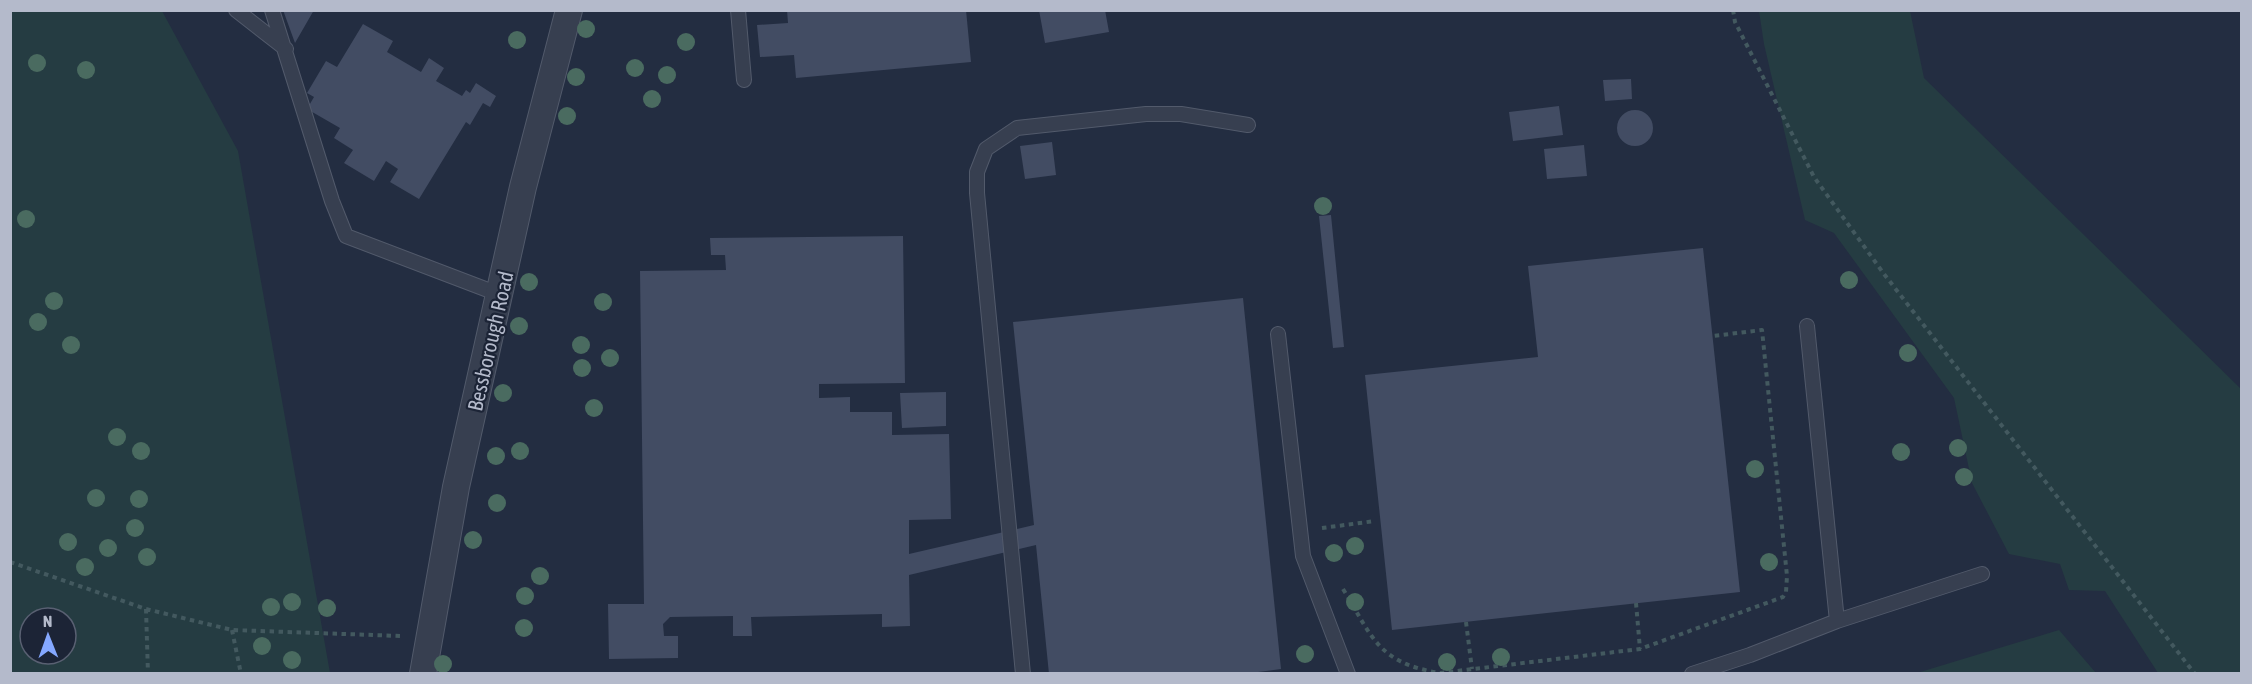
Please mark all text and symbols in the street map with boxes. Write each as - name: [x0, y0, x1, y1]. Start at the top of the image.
- street label: Bessborough Road: [462, 269, 518, 413]
- north arrow: [18, 606, 78, 666]
- text: N: [43, 612, 53, 630]

